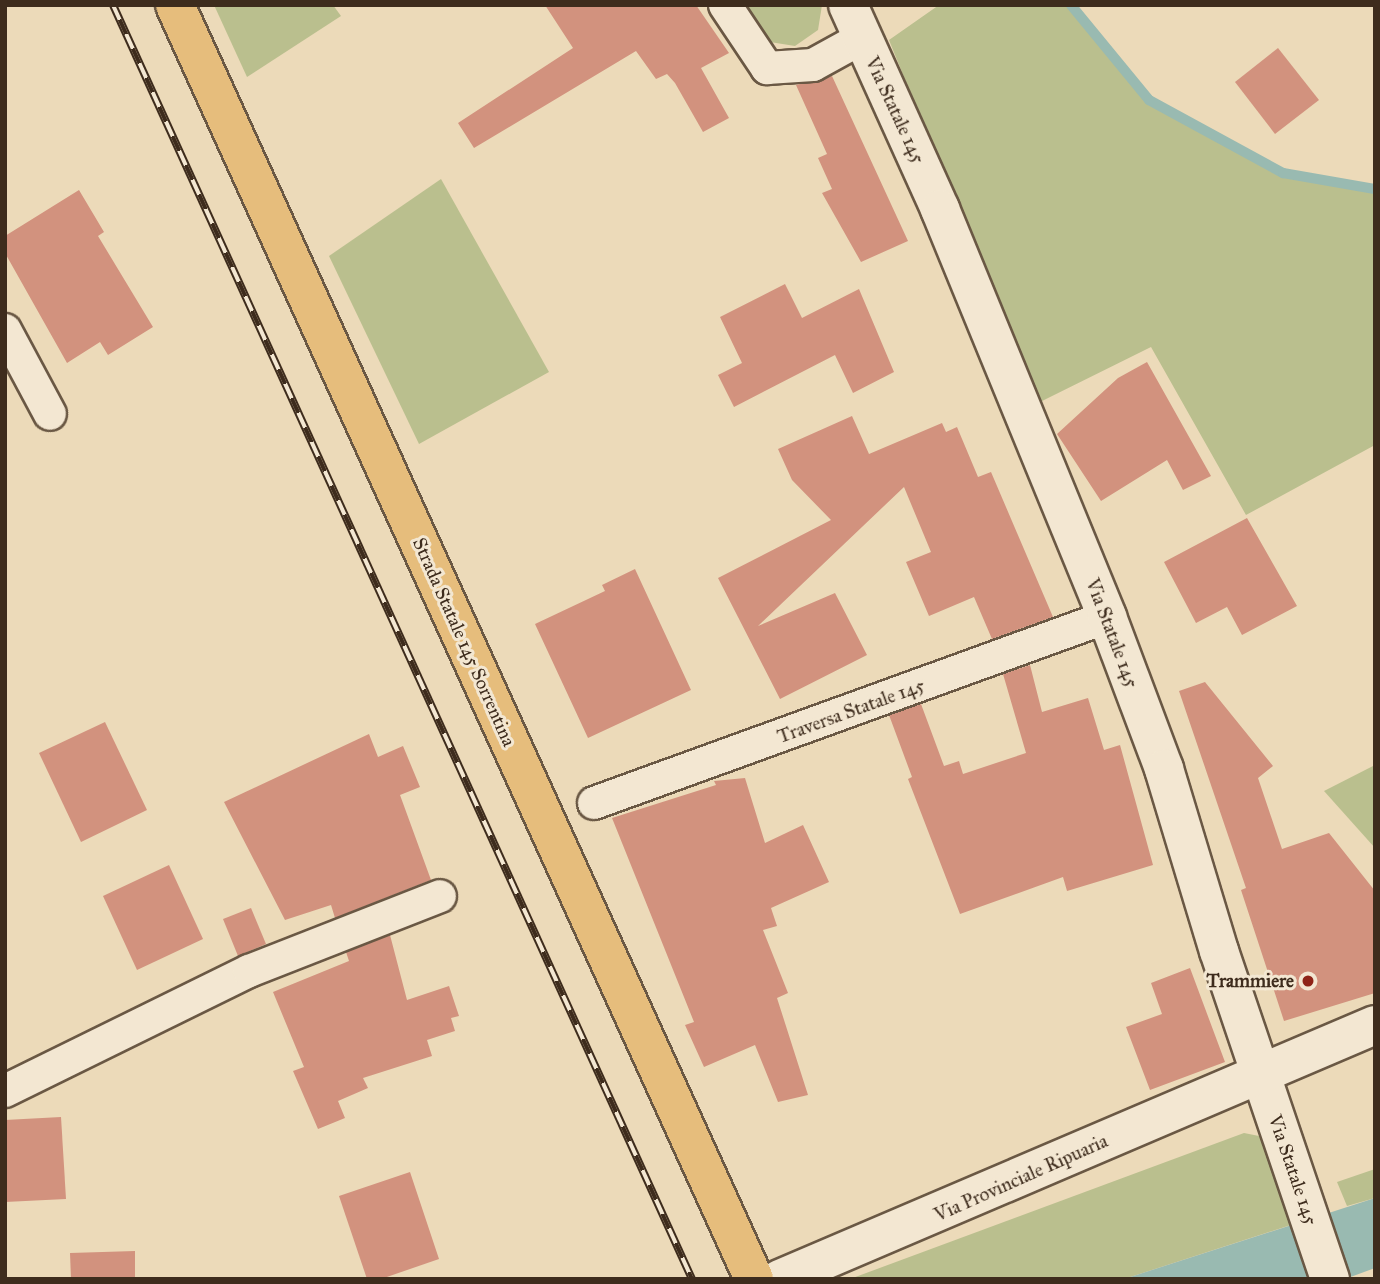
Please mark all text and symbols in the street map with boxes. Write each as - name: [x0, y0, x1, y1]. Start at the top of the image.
- street label: Via Statale 145: [860, 53, 930, 167]
- street label: Strada Statale 145 Sorrentina: [408, 534, 520, 750]
- street label: Via Statale 145: [1081, 575, 1143, 691]
- street label: Traversa Statale 145: [774, 674, 928, 748]
- place label: Trammiere: [1206, 970, 1294, 992]
- marker: Trammiere: [1300, 973, 1316, 989]
- street label: Via Statale 145: [1264, 1112, 1322, 1228]
- street label: Via Provinciale Ripuaria: [931, 1129, 1111, 1227]

